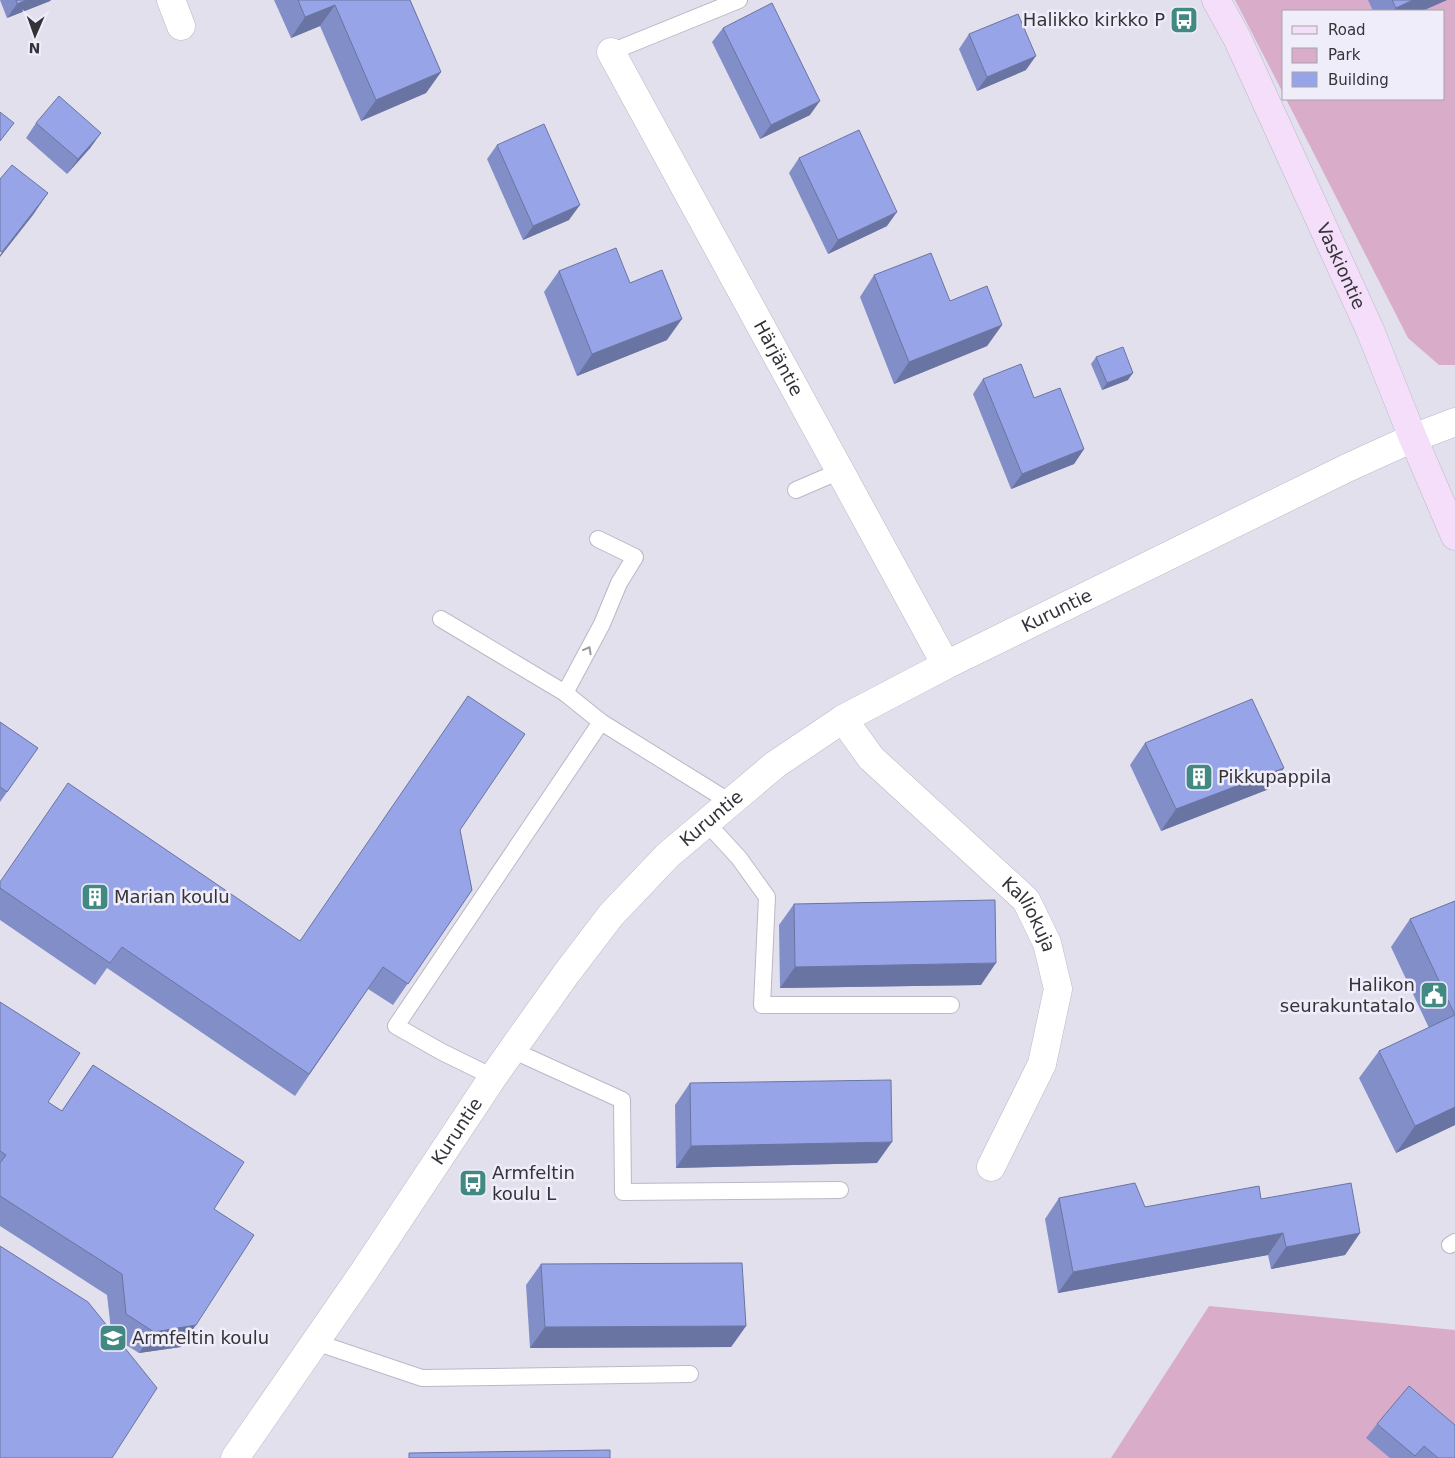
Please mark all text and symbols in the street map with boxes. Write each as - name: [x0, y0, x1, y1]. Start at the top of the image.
- bus stop icon: Halikko kirkko P: [1169, 5, 1199, 35]
- place label: Halikko kirkko P: [1023, 9, 1165, 30]
- north arrow: [10, 10, 60, 60]
- legend: [1282, 10, 1445, 100]
- text: Road: [1328, 21, 1366, 39]
- text: N: [28, 40, 41, 56]
- text: Park: [1328, 46, 1361, 64]
- text: Building: [1328, 71, 1389, 89]
- street label: Vaskiontie: [1313, 219, 1370, 312]
- street label: Härjäntie: [750, 317, 808, 399]
- street label: Kuruntie: [1018, 584, 1095, 636]
- one-way arrow: [582, 646, 592, 655]
- building icon: Pikkupappila: [1184, 762, 1214, 792]
- place label: Pikkupappila: [1218, 766, 1332, 787]
- street label: Kuruntie: [675, 786, 747, 851]
- street label: Kalliokuja: [998, 872, 1060, 954]
- building icon: Marian koulu: [80, 882, 110, 912]
- place label: Marian koulu: [114, 886, 230, 907]
- place label: Halikon seurakuntatalo: [1280, 974, 1415, 1016]
- public building icon: Halikon seurakuntatalo: [1419, 980, 1449, 1010]
- street label: Kuruntie: [427, 1094, 486, 1168]
- place label: Armfeltin koulu L: [492, 1162, 575, 1204]
- bus stop icon: Armfeltin koulu L: [458, 1168, 488, 1198]
- school or university icon: Armfeltin koulu: [98, 1323, 128, 1353]
- place label: Armfeltin koulu: [132, 1327, 269, 1348]

